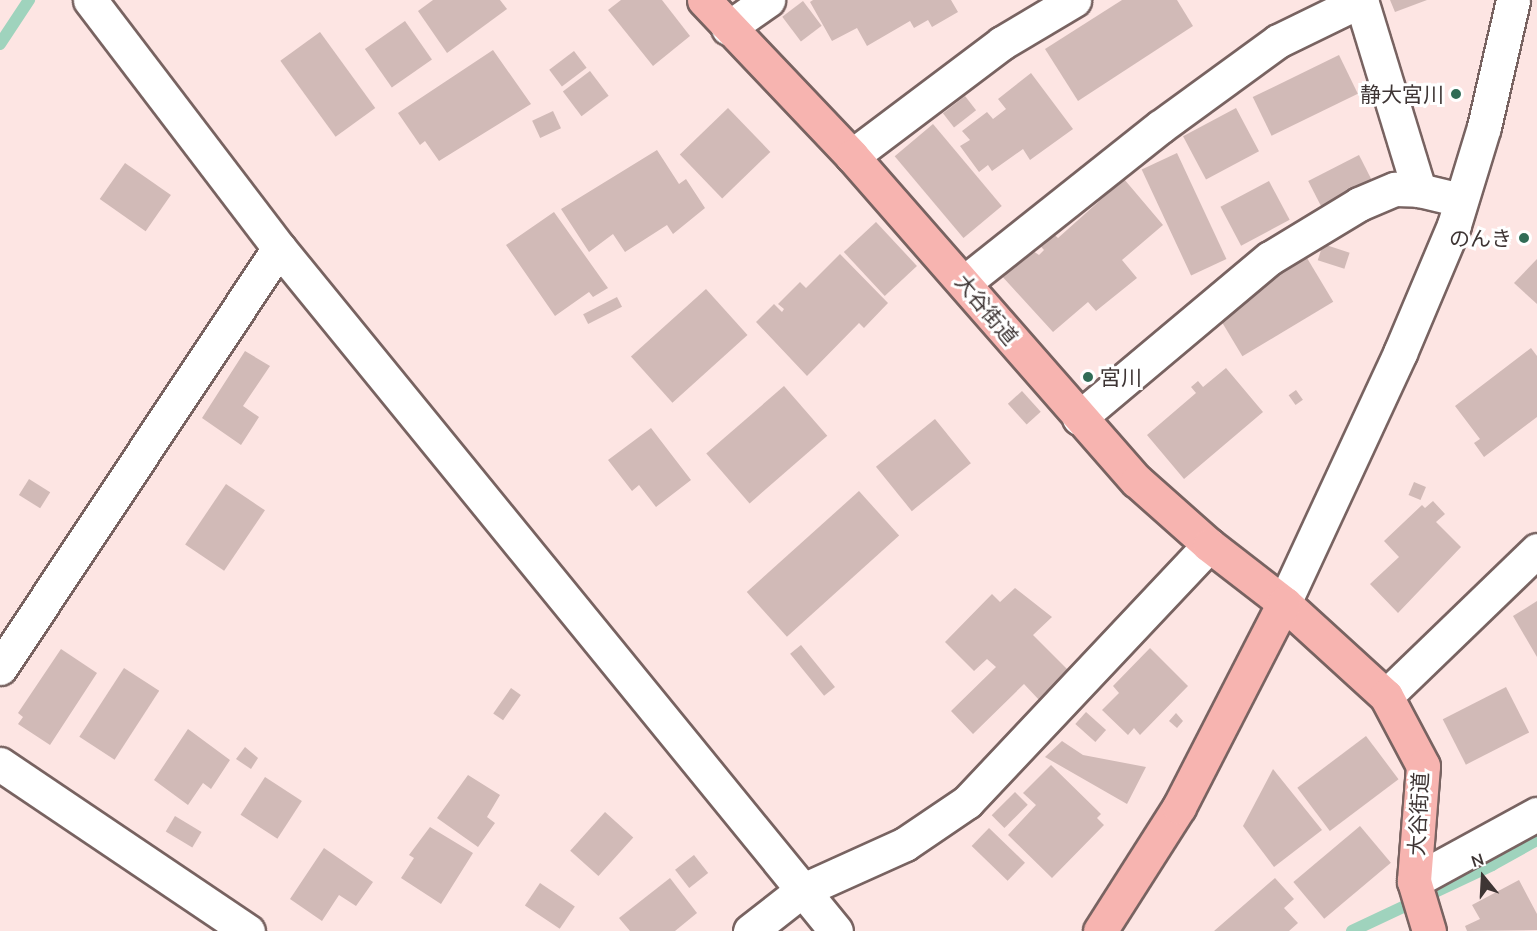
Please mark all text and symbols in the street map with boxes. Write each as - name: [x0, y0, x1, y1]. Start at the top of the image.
- place label: 静大宮川: [1360, 81, 1444, 107]
- marker: 静大宮川: [1449, 87, 1463, 101]
- place label: のんき: [1449, 225, 1512, 251]
- marker: のんき: [1517, 231, 1531, 245]
- street label: 大谷街道: [950, 269, 1024, 349]
- place label: 宮川: [1100, 364, 1142, 390]
- marker: 宮川: [1081, 370, 1095, 384]
- street label: 大谷街道: [1403, 771, 1433, 857]
- north arrow: [1453, 847, 1513, 907]
- text: N: [1469, 849, 1486, 871]

